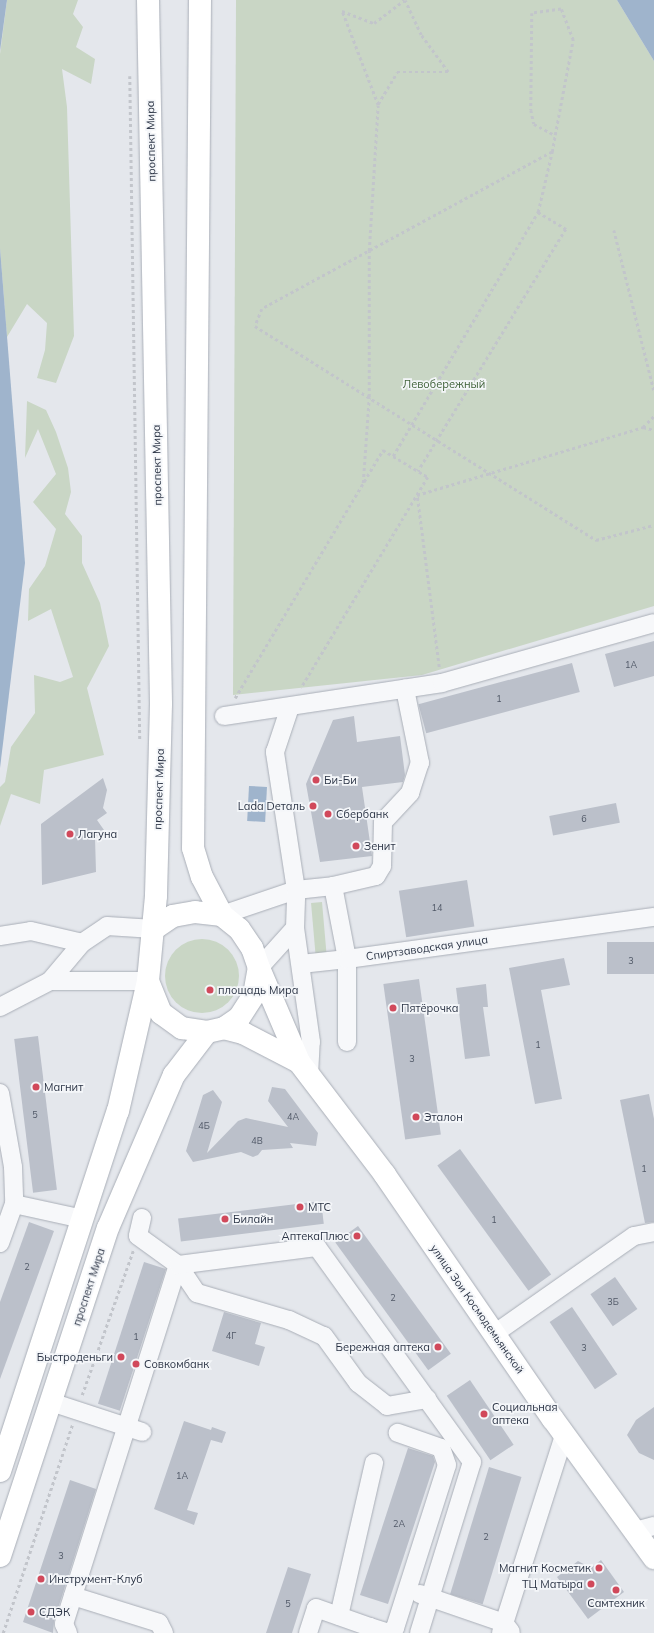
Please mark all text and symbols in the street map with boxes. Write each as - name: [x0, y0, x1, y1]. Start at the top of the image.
- street label: проспект Мира: [144, 100, 158, 182]
- park label: Левобережный: [403, 377, 485, 391]
- street label: проспект Мира: [150, 424, 164, 506]
- house number: 1А: [625, 660, 637, 670]
- house number: 1: [496, 694, 502, 704]
- street label: проспект Мира: [151, 748, 167, 830]
- place label: Би-Би: [324, 773, 357, 787]
- marker: Би-Би: [311, 775, 321, 785]
- place label: Lada Dеталь: [238, 799, 305, 813]
- marker: Lada Dеталь: [308, 801, 318, 811]
- place label: Сбербанк: [336, 807, 388, 821]
- marker: Сбербанк: [323, 809, 333, 819]
- house number: 6: [581, 814, 587, 824]
- place label: Лагуна: [78, 827, 117, 841]
- marker: Лагуна: [65, 829, 75, 839]
- place label: Зенит: [364, 839, 395, 853]
- marker: Зенит: [351, 841, 361, 851]
- house number: 14: [432, 903, 442, 913]
- street label: Спиртзаводская улица: [365, 933, 489, 963]
- house number: 3: [628, 956, 634, 966]
- place label: площадь Мира: [218, 983, 298, 997]
- marker: площадь Мира: [205, 985, 215, 995]
- place label: Пятёрочка: [401, 1001, 458, 1015]
- marker: Пятёрочка: [388, 1003, 398, 1013]
- house number: 1: [535, 1040, 541, 1050]
- house number: 3: [409, 1054, 415, 1064]
- place label: Магнит: [44, 1080, 83, 1094]
- marker: Магнит: [31, 1082, 41, 1092]
- house number: 5: [32, 1110, 38, 1120]
- place label: Эталон: [424, 1110, 463, 1124]
- house number: 4А: [287, 1112, 299, 1122]
- marker: Эталон: [411, 1112, 421, 1122]
- house number: 4Б: [198, 1121, 210, 1131]
- house number: 4В: [251, 1136, 263, 1146]
- house number: 1: [641, 1164, 647, 1174]
- place label: МТС: [308, 1200, 331, 1214]
- marker: МТС: [295, 1202, 305, 1212]
- place label: Билайн: [233, 1212, 273, 1226]
- marker: Билайн: [220, 1214, 230, 1224]
- house number: 1: [491, 1215, 497, 1225]
- place label: АптекаПлюс: [282, 1229, 349, 1243]
- marker: АптекаПлюс: [352, 1231, 362, 1241]
- street label: улица Зои Космодемьянской: [427, 1242, 527, 1376]
- street label: проспект Мира: [70, 1246, 108, 1328]
- house number: 2: [24, 1262, 30, 1272]
- house number: 2: [390, 1293, 396, 1303]
- house number: 3Б: [607, 1297, 619, 1307]
- house number: 4Г: [226, 1331, 236, 1341]
- house number: 1: [133, 1332, 139, 1342]
- place label: Бережная аптека: [336, 1340, 430, 1354]
- marker: Бережная аптека: [433, 1342, 443, 1352]
- house number: 3: [581, 1343, 587, 1353]
- place label: Быстроденьги: [37, 1350, 113, 1364]
- marker: Быстроденьги: [116, 1352, 126, 1362]
- place label: Совкомбанк: [144, 1357, 209, 1371]
- marker: Совкомбанк: [131, 1359, 141, 1369]
- place label: Социальная аптека: [492, 1401, 558, 1427]
- marker: Социальная аптека: [479, 1409, 489, 1419]
- house number: 1А: [176, 1471, 188, 1481]
- house number: 2А: [393, 1519, 405, 1529]
- house number: 2: [483, 1532, 489, 1542]
- house number: 3: [58, 1551, 64, 1561]
- place label: Магнит Косметик: [499, 1561, 591, 1575]
- marker: Магнит Косметик: [594, 1563, 604, 1573]
- place label: Инструмент-Клуб: [49, 1572, 143, 1586]
- marker: Инструмент-Клуб: [36, 1574, 46, 1584]
- place label: ТЦ Матыра: [522, 1577, 583, 1591]
- marker: ТЦ Матыра: [586, 1579, 596, 1589]
- marker: Самтехник: [611, 1585, 621, 1595]
- place label: Самтехник: [587, 1596, 645, 1610]
- house number: 5: [285, 1599, 291, 1609]
- place label: СДЭК: [39, 1605, 70, 1619]
- marker: СДЭК: [26, 1607, 36, 1617]

